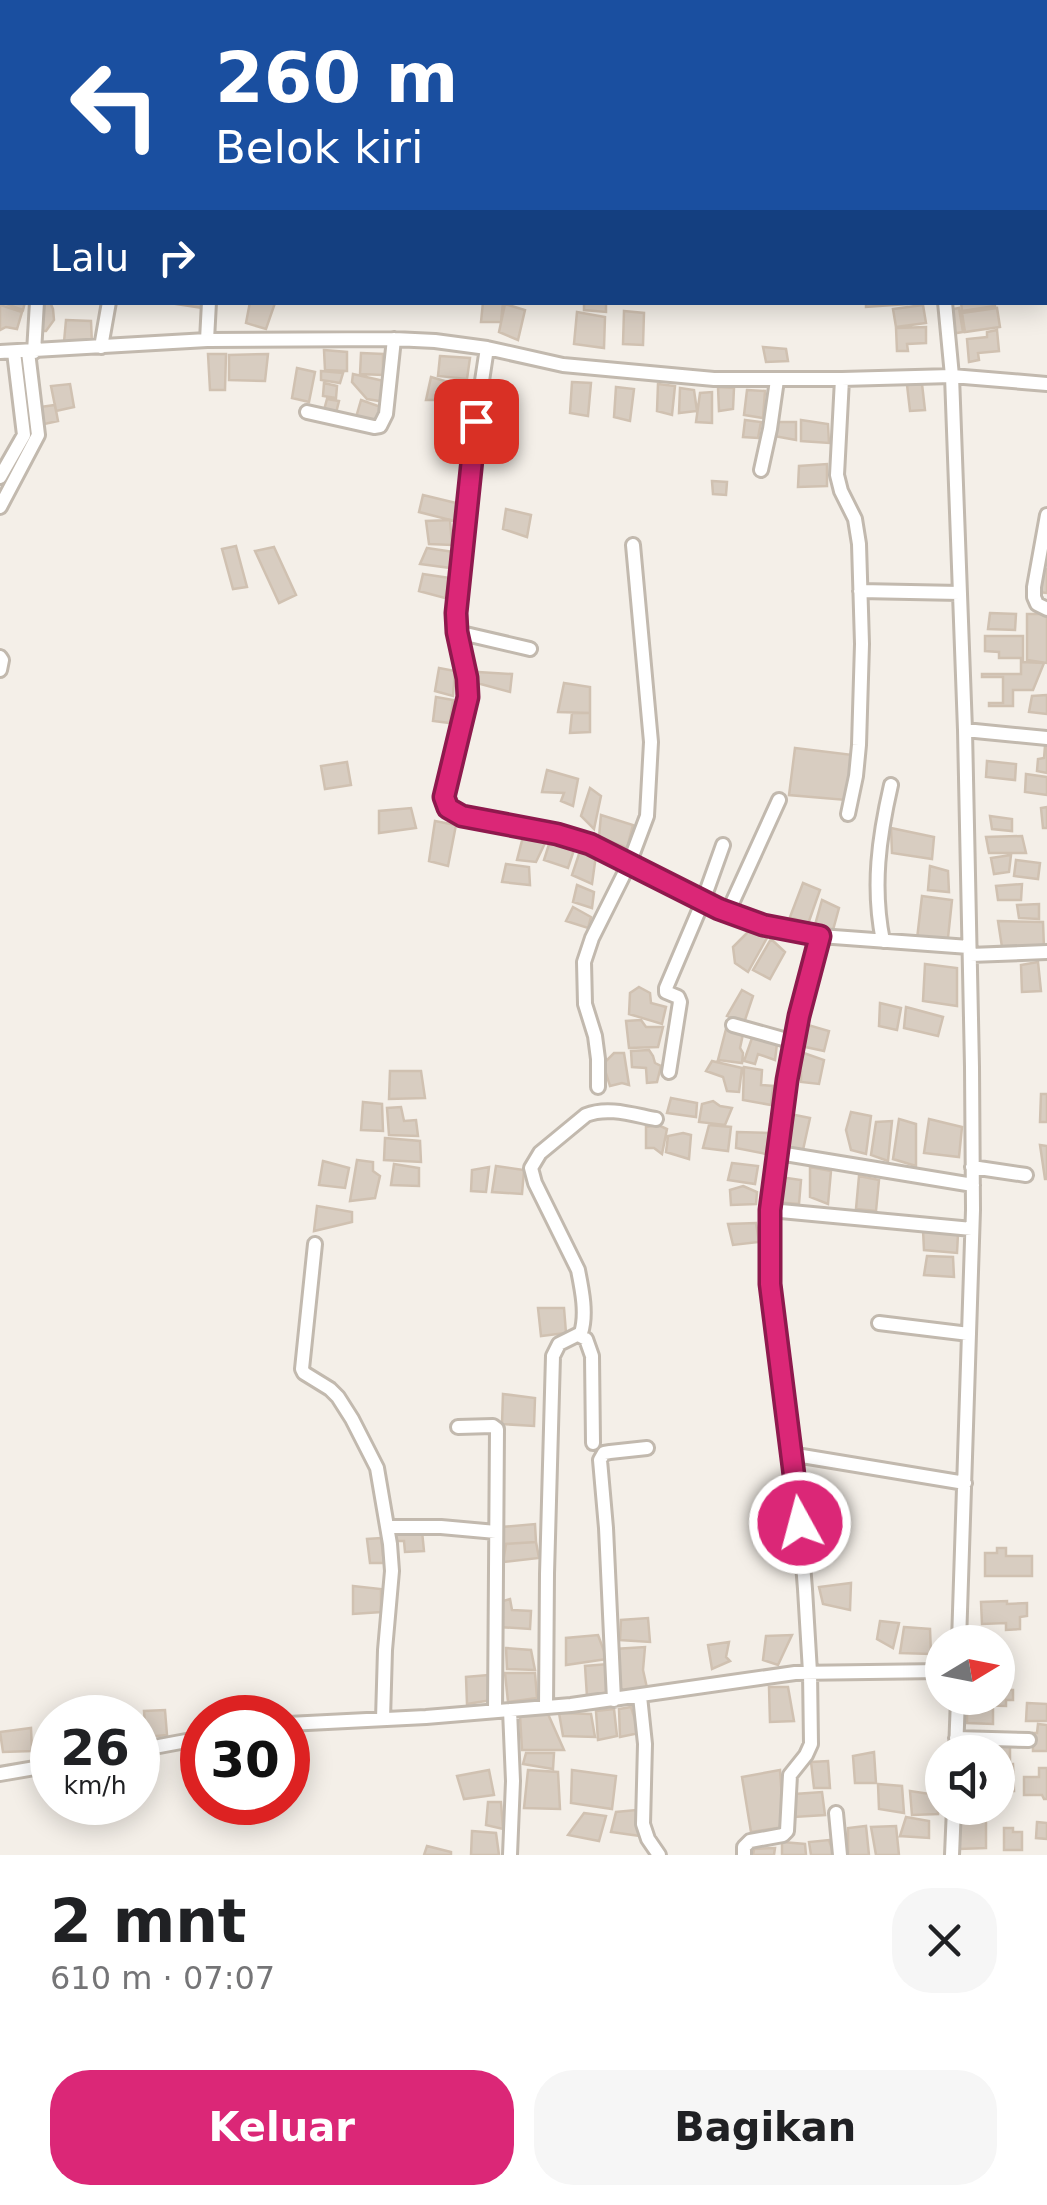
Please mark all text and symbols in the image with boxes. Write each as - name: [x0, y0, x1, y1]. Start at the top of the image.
- text: 260 m: [215, 37, 458, 119]
- icon: left: [50, 40, 180, 170]
- text: Belok kiri: [215, 121, 424, 174]
- icon: right: [149, 230, 204, 285]
- text: Lalu: [50, 236, 129, 280]
- pin: [434, 379, 519, 464]
- icon: arrive: [449, 394, 504, 449]
- position arrow: [748, 1471, 852, 1575]
- north arrow: [925, 1625, 1015, 1715]
- map controls: [925, 1625, 1015, 1825]
- speed limit sign: 30: [180, 1695, 310, 1825]
- text: 26: [60, 1719, 130, 1777]
- button: sound: [925, 1735, 1015, 1825]
- text: km/h: [63, 1771, 127, 1800]
- text: 2 mnt: [50, 1886, 247, 1956]
- button: close: [892, 1888, 997, 1993]
- text: 610 m · 07:07: [50, 1959, 275, 1997]
- button: Keluar: [50, 2070, 514, 2185]
- button: Bagikan: [534, 2070, 997, 2185]

